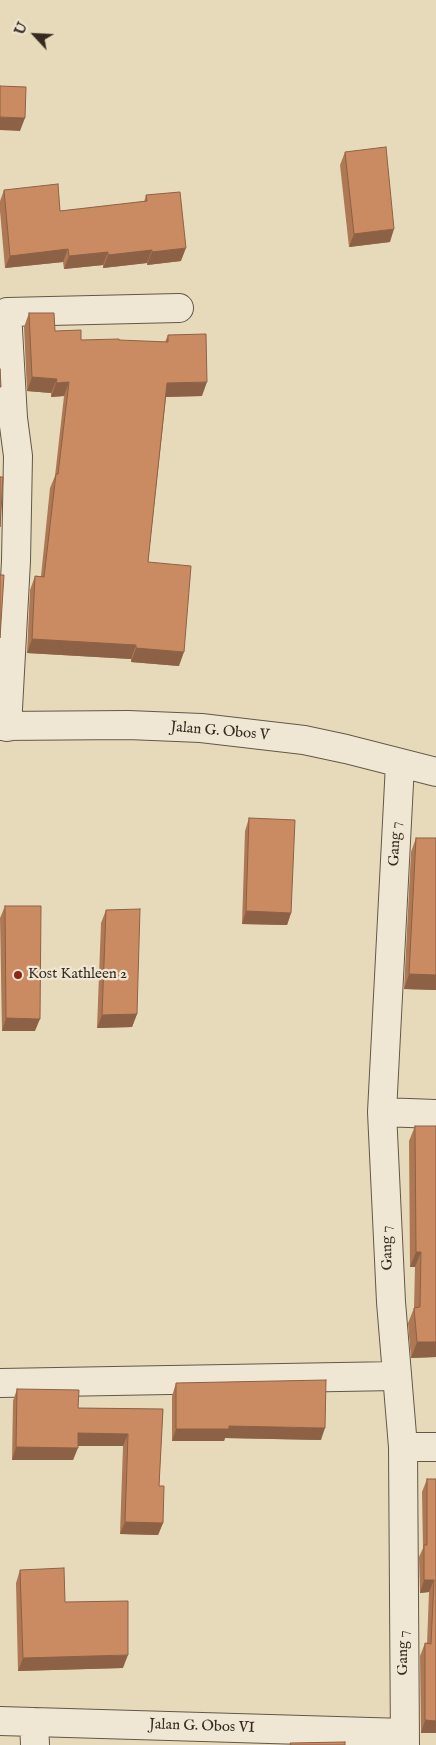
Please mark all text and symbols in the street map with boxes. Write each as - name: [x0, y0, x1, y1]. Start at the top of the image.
- north arrow: [10, 10, 60, 60]
- text: U: [11, 19, 32, 38]
- street label: Jalan G. Obos V: [170, 719, 270, 745]
- street label: Gang 7: [386, 821, 406, 867]
- place label: Kost Kathleen 2: [28, 966, 127, 984]
- marker: Kost Kathleen 2: [12, 969, 24, 981]
- street label: Gang 7: [378, 1225, 398, 1271]
- street label: Gang 7: [395, 1631, 413, 1675]
- street label: Jalan G. Obos VI: [149, 1716, 255, 1738]

